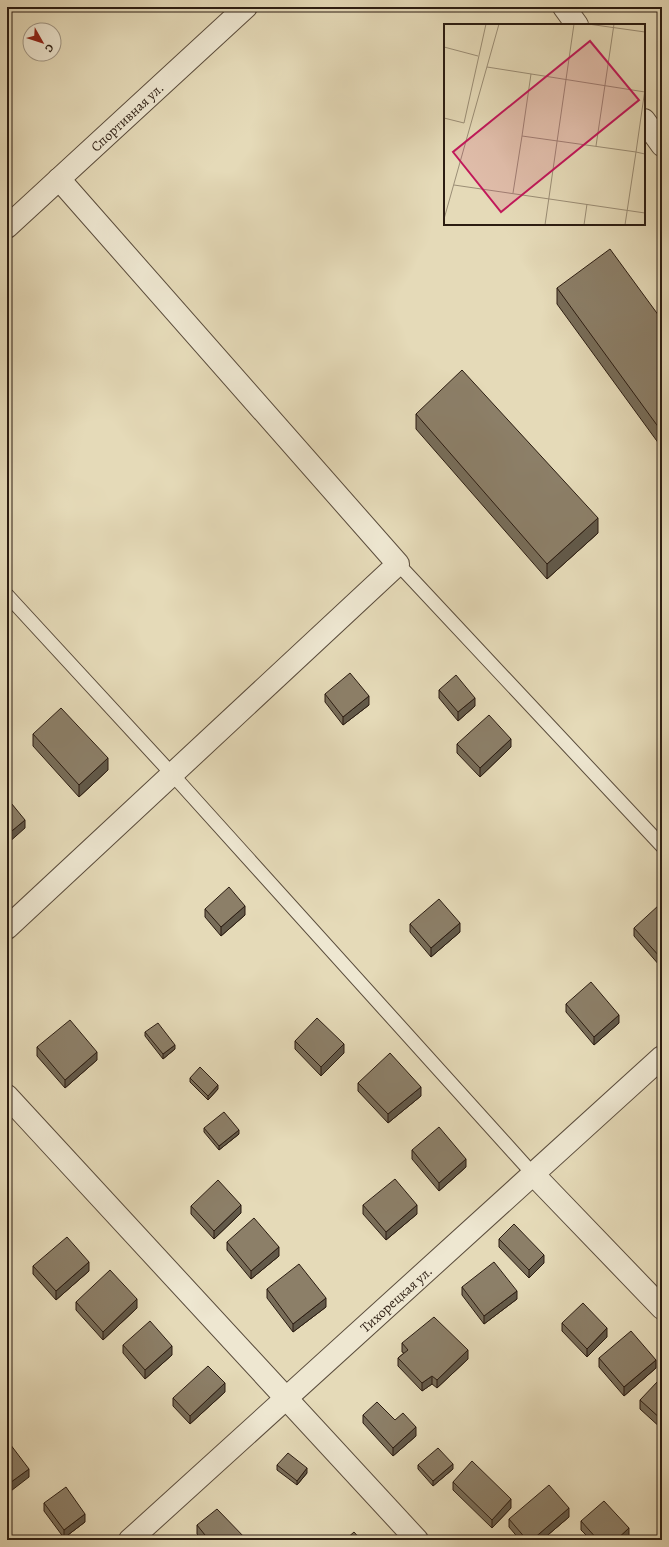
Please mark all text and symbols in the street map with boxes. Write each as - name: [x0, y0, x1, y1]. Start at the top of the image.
- north arrow: [22, 22, 62, 62]
- inset map: [444, 24, 645, 225]
- text: С: [41, 41, 57, 56]
- street label: Спортивная ул.: [87, 78, 168, 156]
- street label: Тихорецкая ул.: [356, 1262, 437, 1337]

